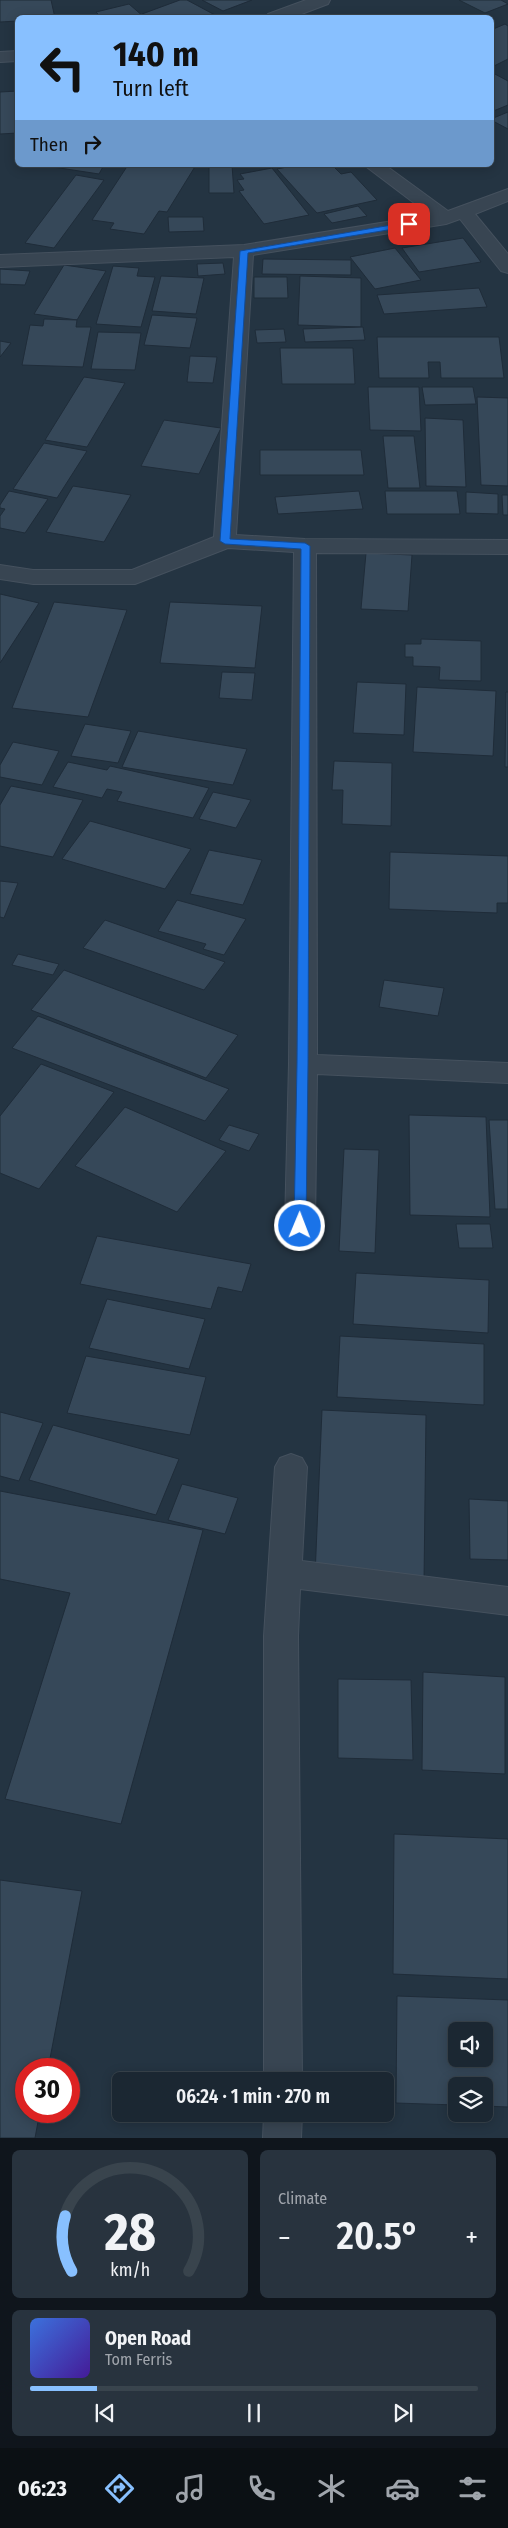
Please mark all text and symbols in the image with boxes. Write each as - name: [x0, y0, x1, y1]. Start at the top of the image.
- text: 140 m: [113, 33, 199, 75]
- icon: left: [30, 35, 95, 100]
- text: Turn left: [113, 75, 189, 102]
- icon: right: [78, 130, 106, 158]
- text: Then: [30, 133, 68, 156]
- pin: [388, 203, 430, 245]
- icon: arrive: [395, 210, 423, 238]
- position arrow: [273, 1199, 325, 1251]
- map controls: [448, 2022, 493, 2122]
- button: sound: [448, 2022, 493, 2067]
- speed limit sign: 30: [15, 2058, 80, 2123]
- button: layers: [448, 2077, 493, 2122]
- text: 06:24 · 1 min · 270 m: [176, 2085, 330, 2108]
- text: Climate: [278, 2189, 327, 2208]
- text: 28: [103, 2201, 156, 2264]
- text: 20.5°: [337, 2213, 419, 2259]
- text: −: [278, 2221, 291, 2254]
- text: +: [465, 2221, 478, 2254]
- text: km/h: [110, 2259, 150, 2281]
- text: Open Road: [105, 2327, 191, 2350]
- text: Tom Ferris: [105, 2350, 172, 2369]
- icon: previous: [91, 2399, 119, 2427]
- icon: pause: [240, 2399, 268, 2427]
- icon: next: [389, 2399, 417, 2427]
- icon: directions: [102, 2471, 137, 2506]
- icon: music: [173, 2471, 208, 2506]
- icon: phone: [244, 2471, 279, 2506]
- icon: climate: [314, 2471, 349, 2506]
- icon: car: [385, 2471, 420, 2506]
- icon: filters: [455, 2471, 490, 2506]
- text: 06:23: [18, 2475, 67, 2502]

